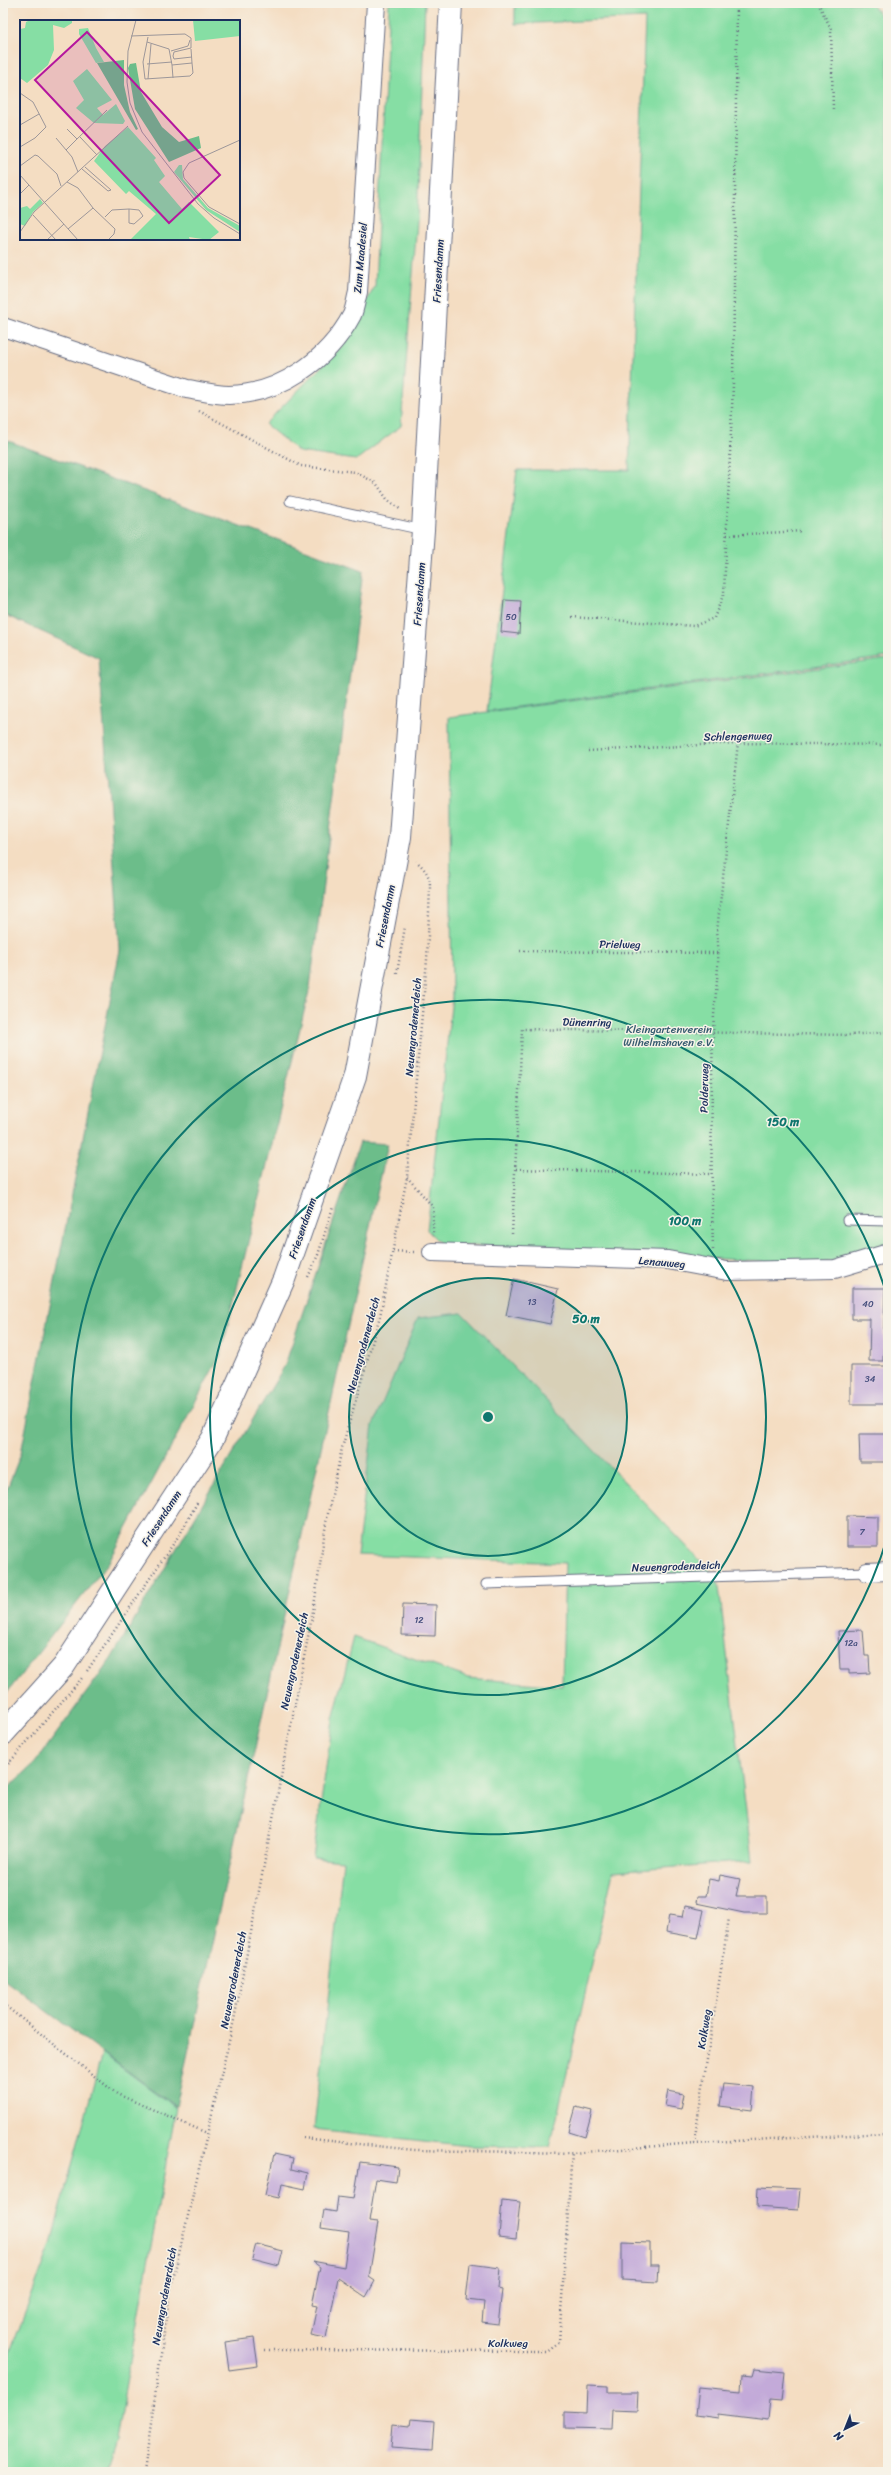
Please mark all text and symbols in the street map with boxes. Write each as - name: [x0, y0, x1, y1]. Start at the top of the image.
- inset map: [20, 20, 240, 240]
- street label: Zum Maadesiel: [348, 221, 373, 294]
- street label: Friesendamm: [427, 239, 450, 303]
- street label: Friesendamm: [408, 562, 431, 626]
- house number: 50: [505, 609, 517, 625]
- street label: Schlengenweg: [704, 726, 773, 747]
- street label: Friesendamm: [370, 883, 401, 949]
- street label: Prielweg: [599, 935, 641, 954]
- street label: Neuengrodenerdeich: [400, 977, 427, 1077]
- street label: Dünenring: [562, 1013, 612, 1032]
- park label: Kleingartenverein Wilhelmshaven e.V.: [623, 1020, 715, 1052]
- street label: Polderweg: [695, 1062, 714, 1113]
- text: 150 m: [767, 1111, 800, 1133]
- street label: Friesendamm: [283, 1195, 322, 1261]
- text: 100 m: [669, 1210, 702, 1232]
- street label: Lenauweg: [638, 1251, 687, 1274]
- house number: 13: [528, 1294, 536, 1310]
- street label: Neuengrodenerdeich: [341, 1295, 386, 1395]
- house number: 40: [862, 1296, 874, 1312]
- text: 50 m: [572, 1308, 600, 1330]
- house number: 34: [865, 1371, 876, 1387]
- centre of rings: [481, 1410, 495, 1424]
- street label: Friesendamm: [136, 1486, 187, 1550]
- house number: 7: [859, 1524, 865, 1540]
- street label: Neuengrodendeich: [631, 1555, 721, 1578]
- street label: Neuengrodenerdeich: [275, 1610, 314, 1711]
- house number: 12: [414, 1612, 424, 1628]
- house number: 12a: [844, 1635, 858, 1651]
- street label: Neuengrodenerdeich: [215, 1929, 252, 2030]
- street label: Kolkweg: [692, 2007, 717, 2050]
- street label: Neuengrodenerdeich: [147, 2245, 182, 2346]
- street label: Kolkweg: [488, 2334, 528, 2353]
- north arrow: [825, 2409, 865, 2449]
- text: N: [829, 2426, 849, 2446]

